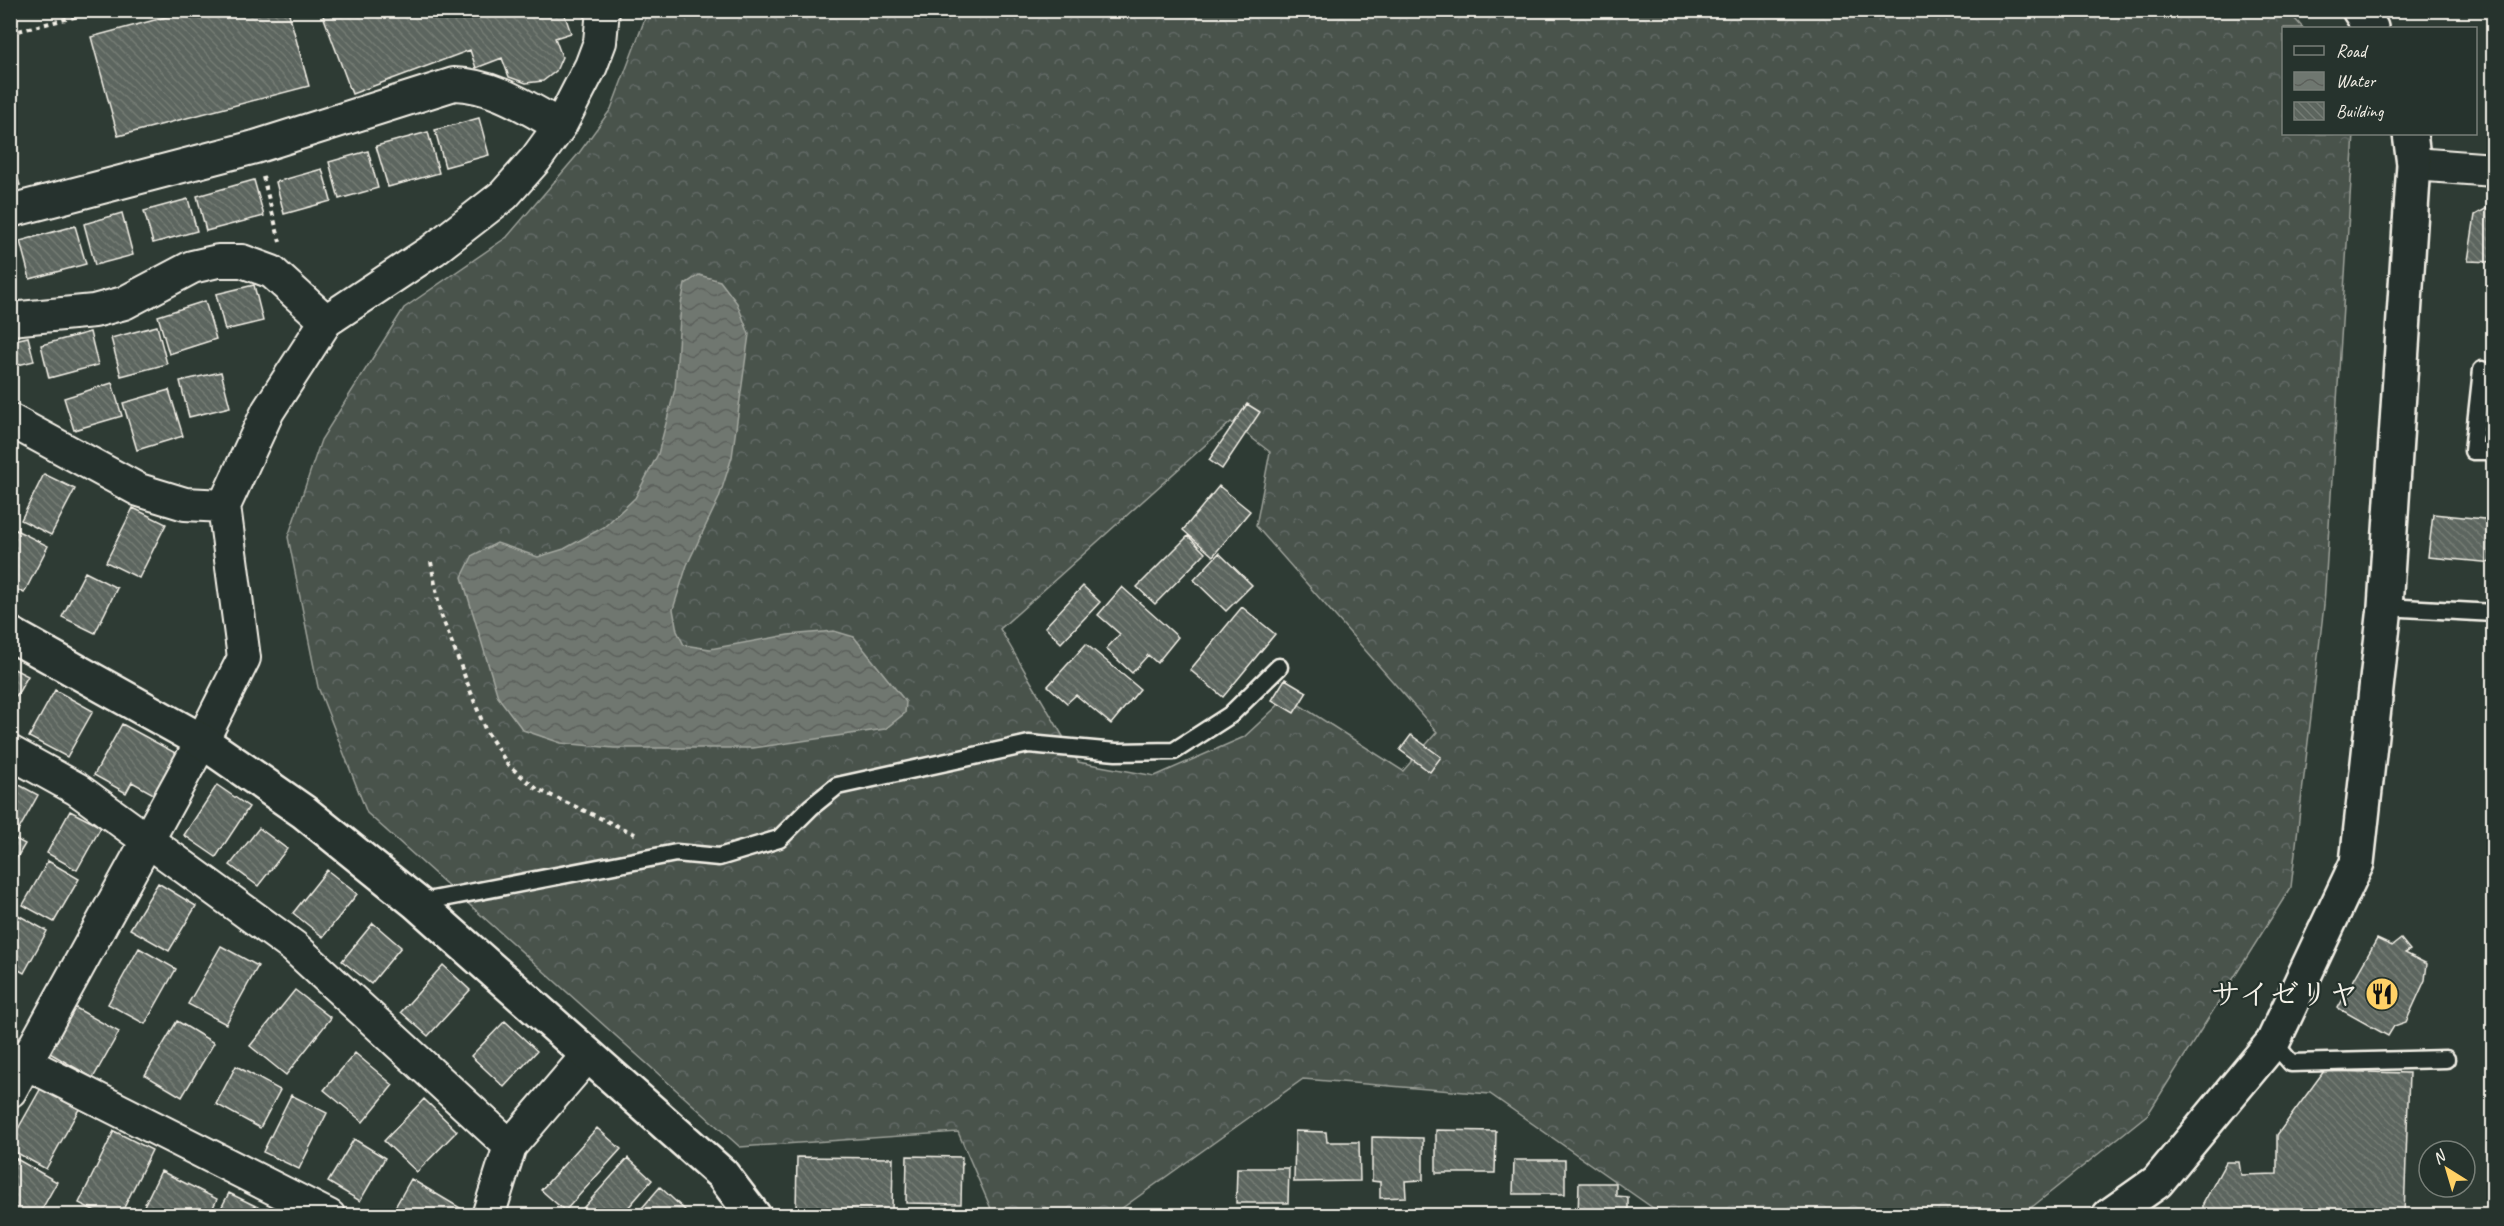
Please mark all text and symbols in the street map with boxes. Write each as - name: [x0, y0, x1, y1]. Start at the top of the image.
- legend: [2282, 27, 2477, 135]
- text: Road: [2336, 40, 2369, 62]
- text: Water: [2336, 70, 2377, 92]
- text: Building: [2336, 100, 2385, 122]
- place label: サイゼリヤ: [2211, 975, 2359, 1013]
- restaurant icon: サイゼリヤ: [2364, 976, 2400, 1012]
- north arrow: [2417, 1139, 2477, 1199]
- text: N: [2429, 1145, 2451, 1169]

